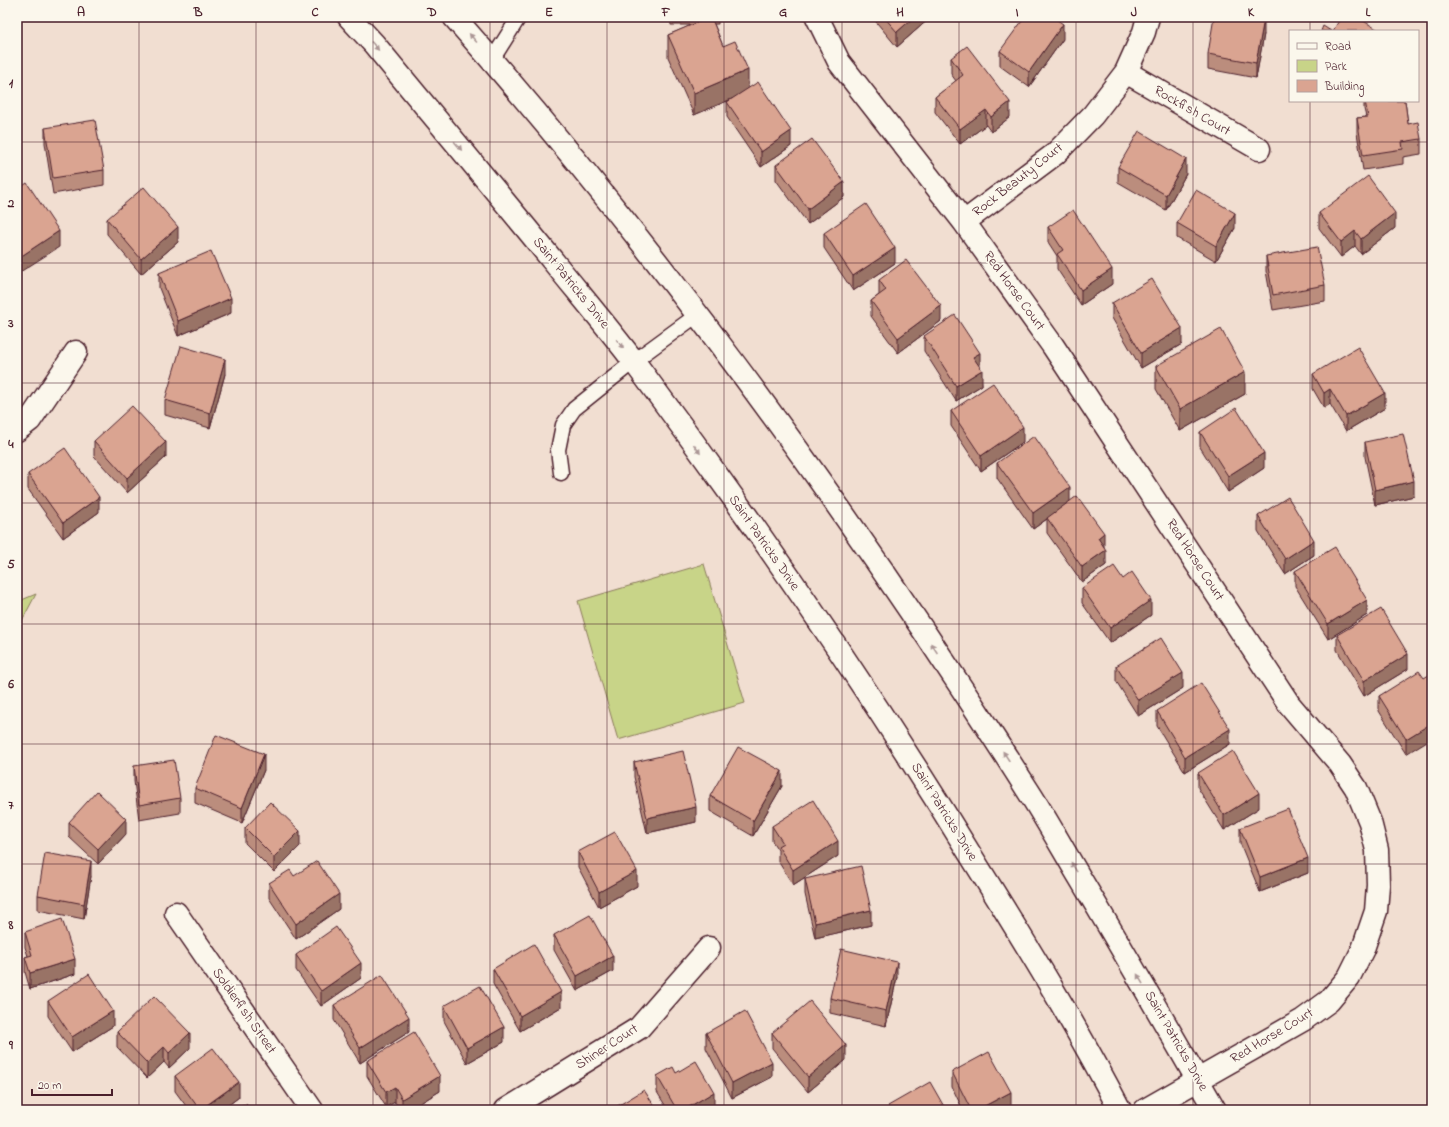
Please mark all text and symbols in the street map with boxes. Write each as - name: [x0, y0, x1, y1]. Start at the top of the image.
- text: A: [77, 3, 85, 22]
- text: B: [193, 3, 203, 22]
- text: C: [311, 3, 319, 22]
- text: D: [426, 3, 437, 22]
- text: E: [545, 3, 553, 22]
- text: F: [661, 3, 671, 22]
- text: G: [779, 3, 787, 22]
- text: H: [896, 3, 904, 22]
- text: I: [1015, 3, 1019, 22]
- text: J: [1131, 3, 1137, 22]
- text: K: [1248, 3, 1255, 22]
- text: L: [1366, 3, 1372, 22]
- legend: [1289, 30, 1419, 102]
- one-way arrow: [469, 34, 478, 43]
- text: Road: [1325, 38, 1351, 56]
- one-way arrow: [371, 41, 380, 51]
- text: Park: [1325, 58, 1347, 76]
- text: 1: [9, 74, 14, 93]
- text: Building: [1324, 78, 1364, 97]
- street label: Rockfish Court: [1150, 80, 1235, 142]
- street label: Rock Beauty Court: [968, 138, 1069, 223]
- one-way arrow: [454, 141, 463, 151]
- text: 2: [7, 194, 15, 213]
- street label: Saint Patricks Drive: [527, 233, 615, 334]
- street label: Red Horse Court: [978, 247, 1050, 335]
- text: 3: [7, 314, 14, 333]
- one-way arrow: [616, 339, 625, 350]
- text: 4: [7, 435, 14, 454]
- one-way arrow: [693, 443, 702, 454]
- street label: Saint Patricks Drive: [723, 491, 805, 596]
- street label: Red Horse Court: [1161, 515, 1230, 605]
- text: 5: [7, 555, 15, 574]
- one-way arrow: [930, 642, 938, 653]
- text: 6: [7, 675, 14, 694]
- one-way arrow: [1002, 750, 1009, 762]
- street label: Saint Patricks Drive: [905, 759, 983, 866]
- text: 7: [8, 796, 14, 815]
- one-way arrow: [1070, 861, 1077, 873]
- text: 8: [8, 916, 14, 935]
- street label: Soldierfish Street: [206, 964, 282, 1059]
- one-way arrow: [1136, 973, 1143, 985]
- street label: Saint Patricks Drive: [1139, 987, 1214, 1096]
- street label: Red Horse Court: [1226, 1003, 1318, 1069]
- street label: Shiner Court: [571, 1019, 643, 1075]
- text: 9: [8, 1036, 14, 1055]
- scale bar: [32, 1071, 112, 1097]
- text: 20 m: [38, 1077, 61, 1095]

